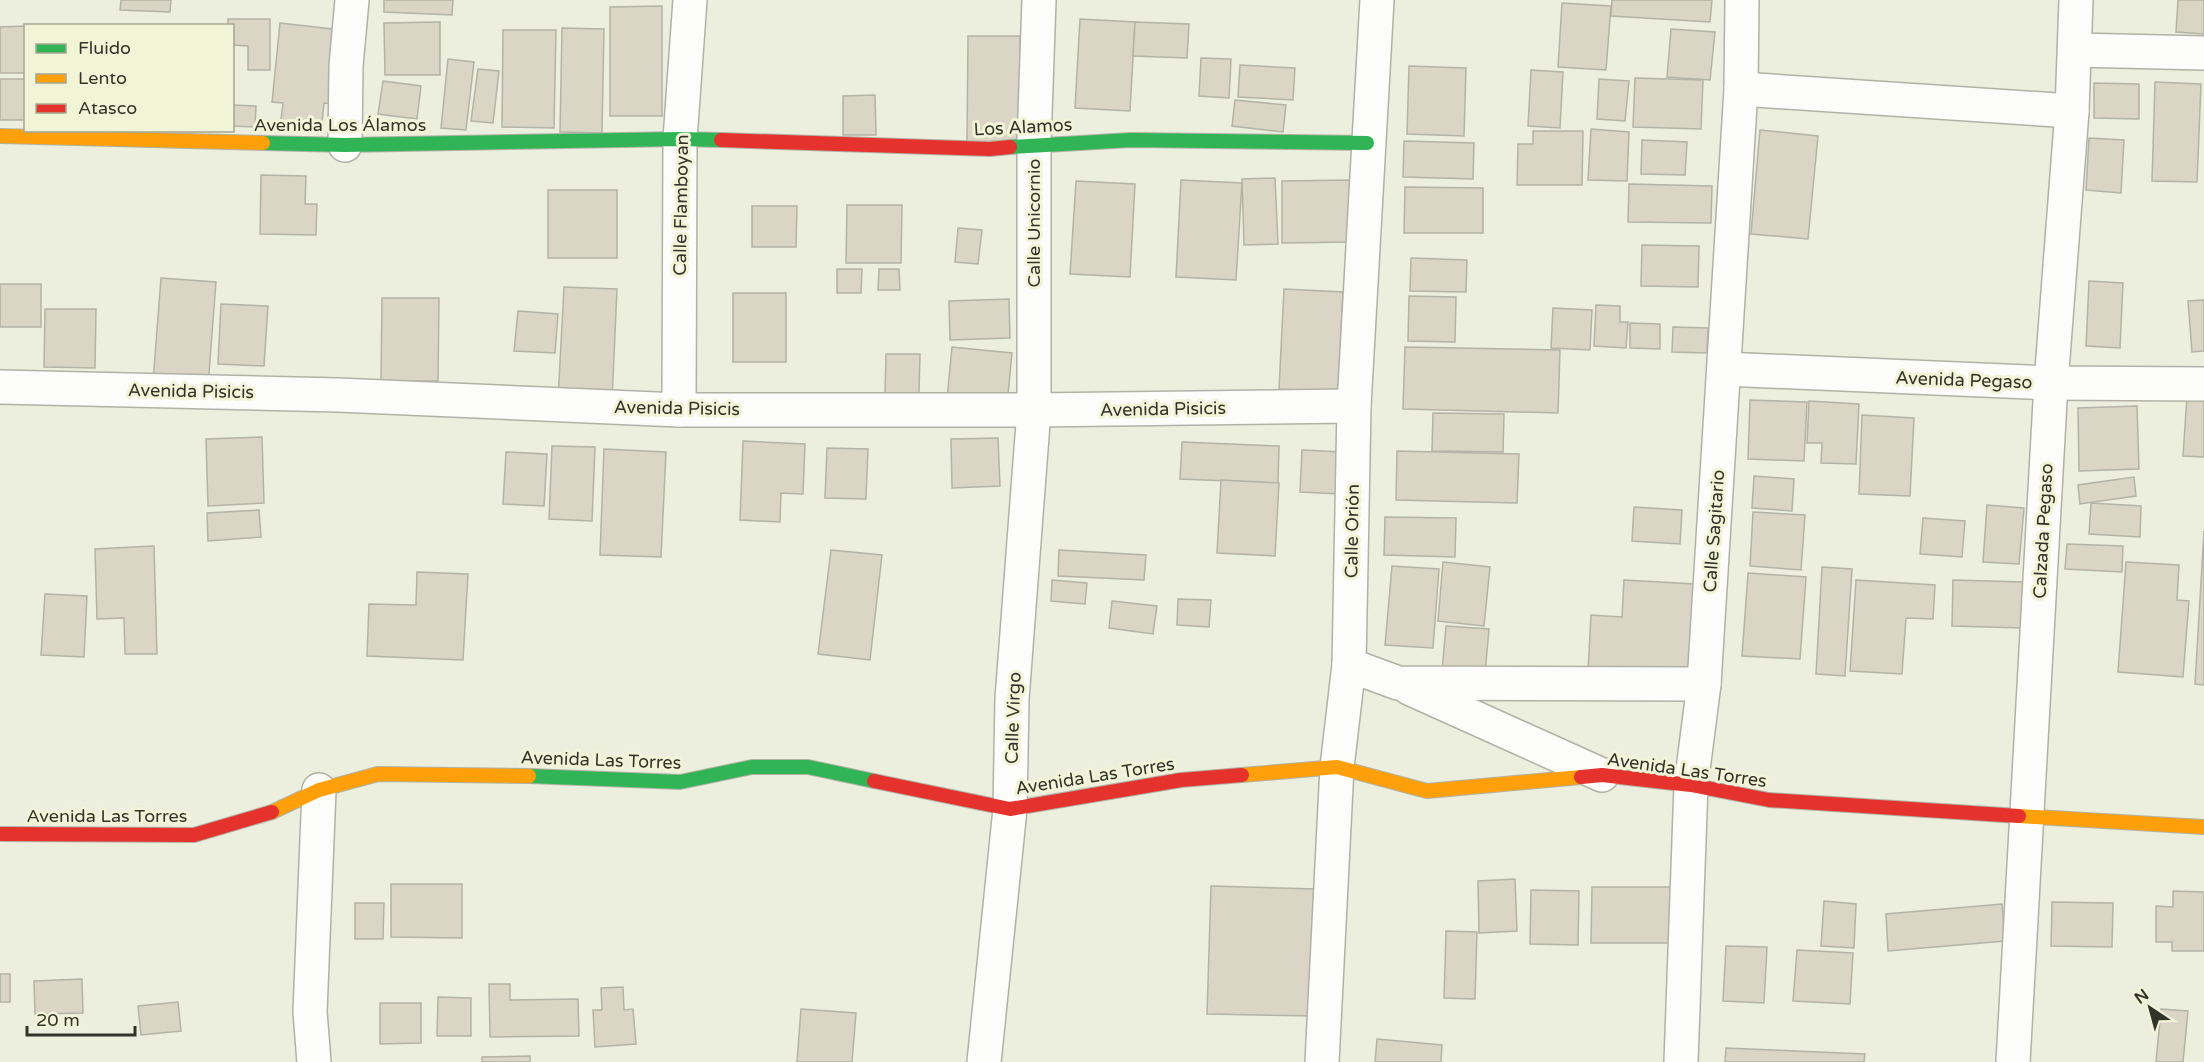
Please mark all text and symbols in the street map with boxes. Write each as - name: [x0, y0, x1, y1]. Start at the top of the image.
- legend: [24, 24, 234, 132]
- text: Fluido: [78, 37, 131, 59]
- text: Lento: [78, 67, 127, 89]
- text: Atasco: [78, 97, 137, 119]
- street label: Los Alamos: [973, 113, 1073, 141]
- street label: Avenida Los Álamos: [254, 114, 426, 136]
- street label: Calle Flamboyan: [669, 134, 693, 276]
- street label: Calle Unicornio: [1023, 158, 1045, 287]
- street label: Avenida Pegaso: [1895, 367, 2033, 393]
- street label: Avenida Pisicis: [128, 379, 254, 403]
- street label: Avenida Pisicis: [614, 396, 740, 420]
- street label: Avenida Pisicis: [1100, 397, 1226, 421]
- street label: Calzada Pegaso: [2028, 463, 2058, 599]
- street label: Calle Sagitario: [1699, 469, 1729, 593]
- street label: Calle Orión: [1340, 484, 1364, 578]
- street label: Calle Virgo: [1000, 672, 1026, 764]
- street label: Avenida Las Torres: [520, 746, 682, 774]
- street label: Avenida Las Torres: [1606, 748, 1768, 792]
- street label: Avenida Las Torres: [1014, 753, 1176, 799]
- street label: Avenida Las Torres: [27, 805, 187, 827]
- north arrow: [2120, 978, 2180, 1038]
- text: N: [2131, 985, 2153, 1009]
- scale bar: [27, 999, 135, 1037]
- text: 20 m: [36, 1009, 80, 1031]

